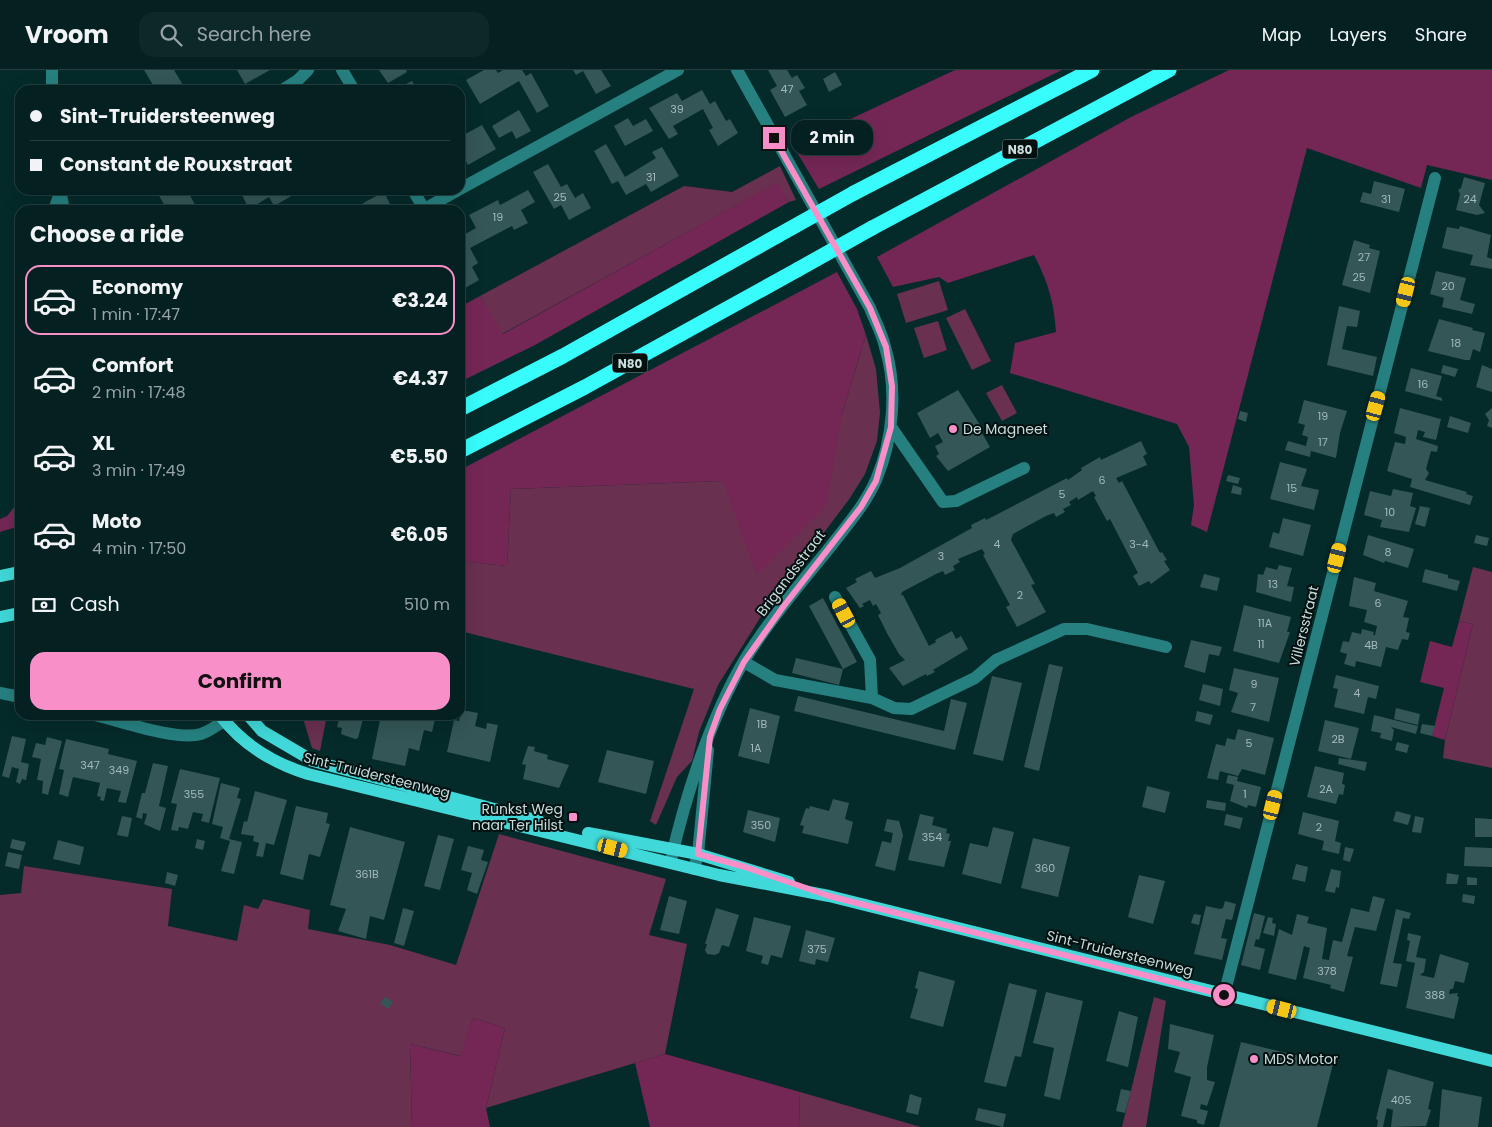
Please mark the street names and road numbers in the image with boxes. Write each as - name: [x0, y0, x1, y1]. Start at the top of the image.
- road number: N80: [1002, 140, 1038, 158]
- road number: N80: [612, 354, 648, 372]
- street label: Brigandsstraat: [752, 526, 830, 620]
- street label: Villersstraat: [1284, 583, 1324, 669]
- street label: Sint-Truidersteenweg: [302, 747, 452, 803]
- street label: Sint-Truidersteenweg: [1045, 925, 1195, 981]

